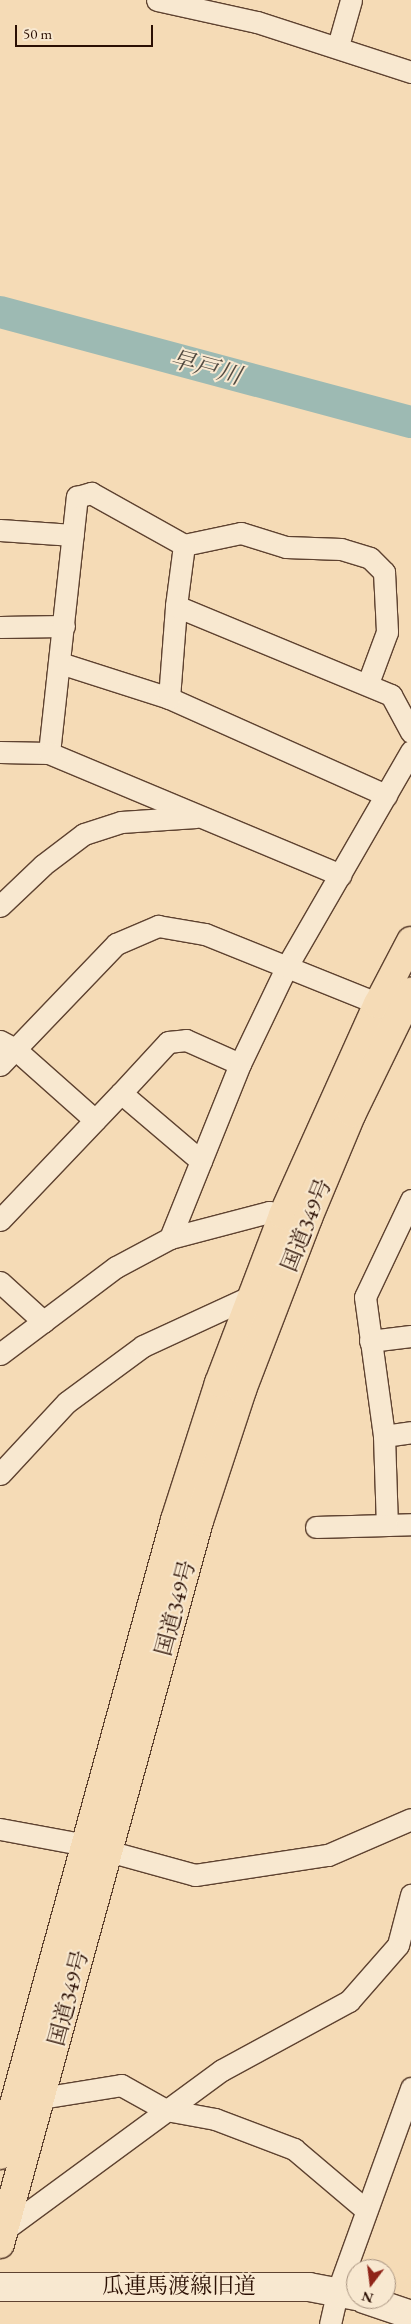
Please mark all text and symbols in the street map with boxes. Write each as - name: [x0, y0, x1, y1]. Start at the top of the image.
- scale bar: [18, 15, 155, 47]
- text: 50 m: [23, 24, 52, 43]
- water label: 早戸川: [167, 344, 245, 390]
- street label: 国道349号: [275, 1175, 337, 1275]
- street label: 国道349号: [150, 1557, 200, 1659]
- street label: 国道349号: [43, 1947, 93, 2049]
- north arrow: [346, 2259, 396, 2309]
- street label: 瓜連馬渡線旧道: [102, 2273, 256, 2299]
- text: N: [360, 2287, 375, 2308]

